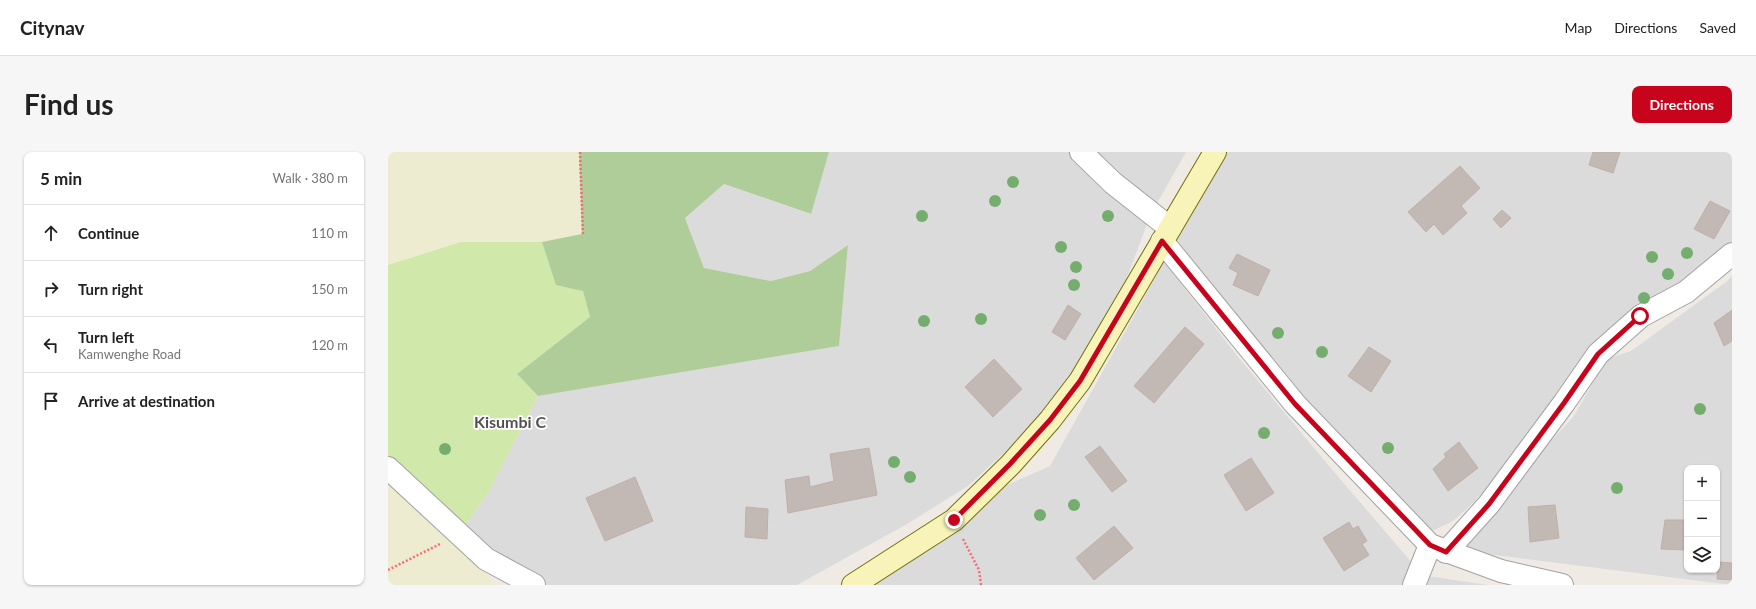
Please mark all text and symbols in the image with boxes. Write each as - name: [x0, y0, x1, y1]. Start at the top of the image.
- text: Citynav: [20, 16, 85, 39]
- text: Map: [1565, 19, 1592, 36]
- text: Directions: [1614, 19, 1677, 36]
- text: Saved: [1699, 19, 1736, 36]
- button: Directions: [1632, 86, 1732, 123]
- text: Find us: [24, 87, 114, 121]
- text: 5 min: [40, 168, 82, 189]
- text: Walk · 380 m: [272, 170, 348, 186]
- icon: ahead: [40, 222, 62, 244]
- text: Continue: [78, 224, 139, 242]
- text: 110 m: [311, 225, 348, 241]
- icon: right: [40, 278, 62, 300]
- text: Turn right: [78, 280, 143, 298]
- text: 150 m: [311, 281, 348, 297]
- route start: [1631, 307, 1649, 325]
- text: Turn left: [78, 328, 134, 346]
- icon: left: [40, 334, 62, 356]
- text: 120 m: [311, 337, 348, 353]
- text: Kamwenghe Road: [78, 346, 181, 362]
- icon: arrive: [40, 390, 62, 412]
- text: Arrive at destination: [78, 392, 215, 410]
- district label: Kisumbi C: [474, 412, 546, 431]
- map controls: [1684, 465, 1720, 573]
- button: +: [1684, 465, 1720, 501]
- button: −: [1684, 501, 1720, 537]
- route end: [945, 511, 963, 529]
- button: layers: [1684, 537, 1720, 573]

